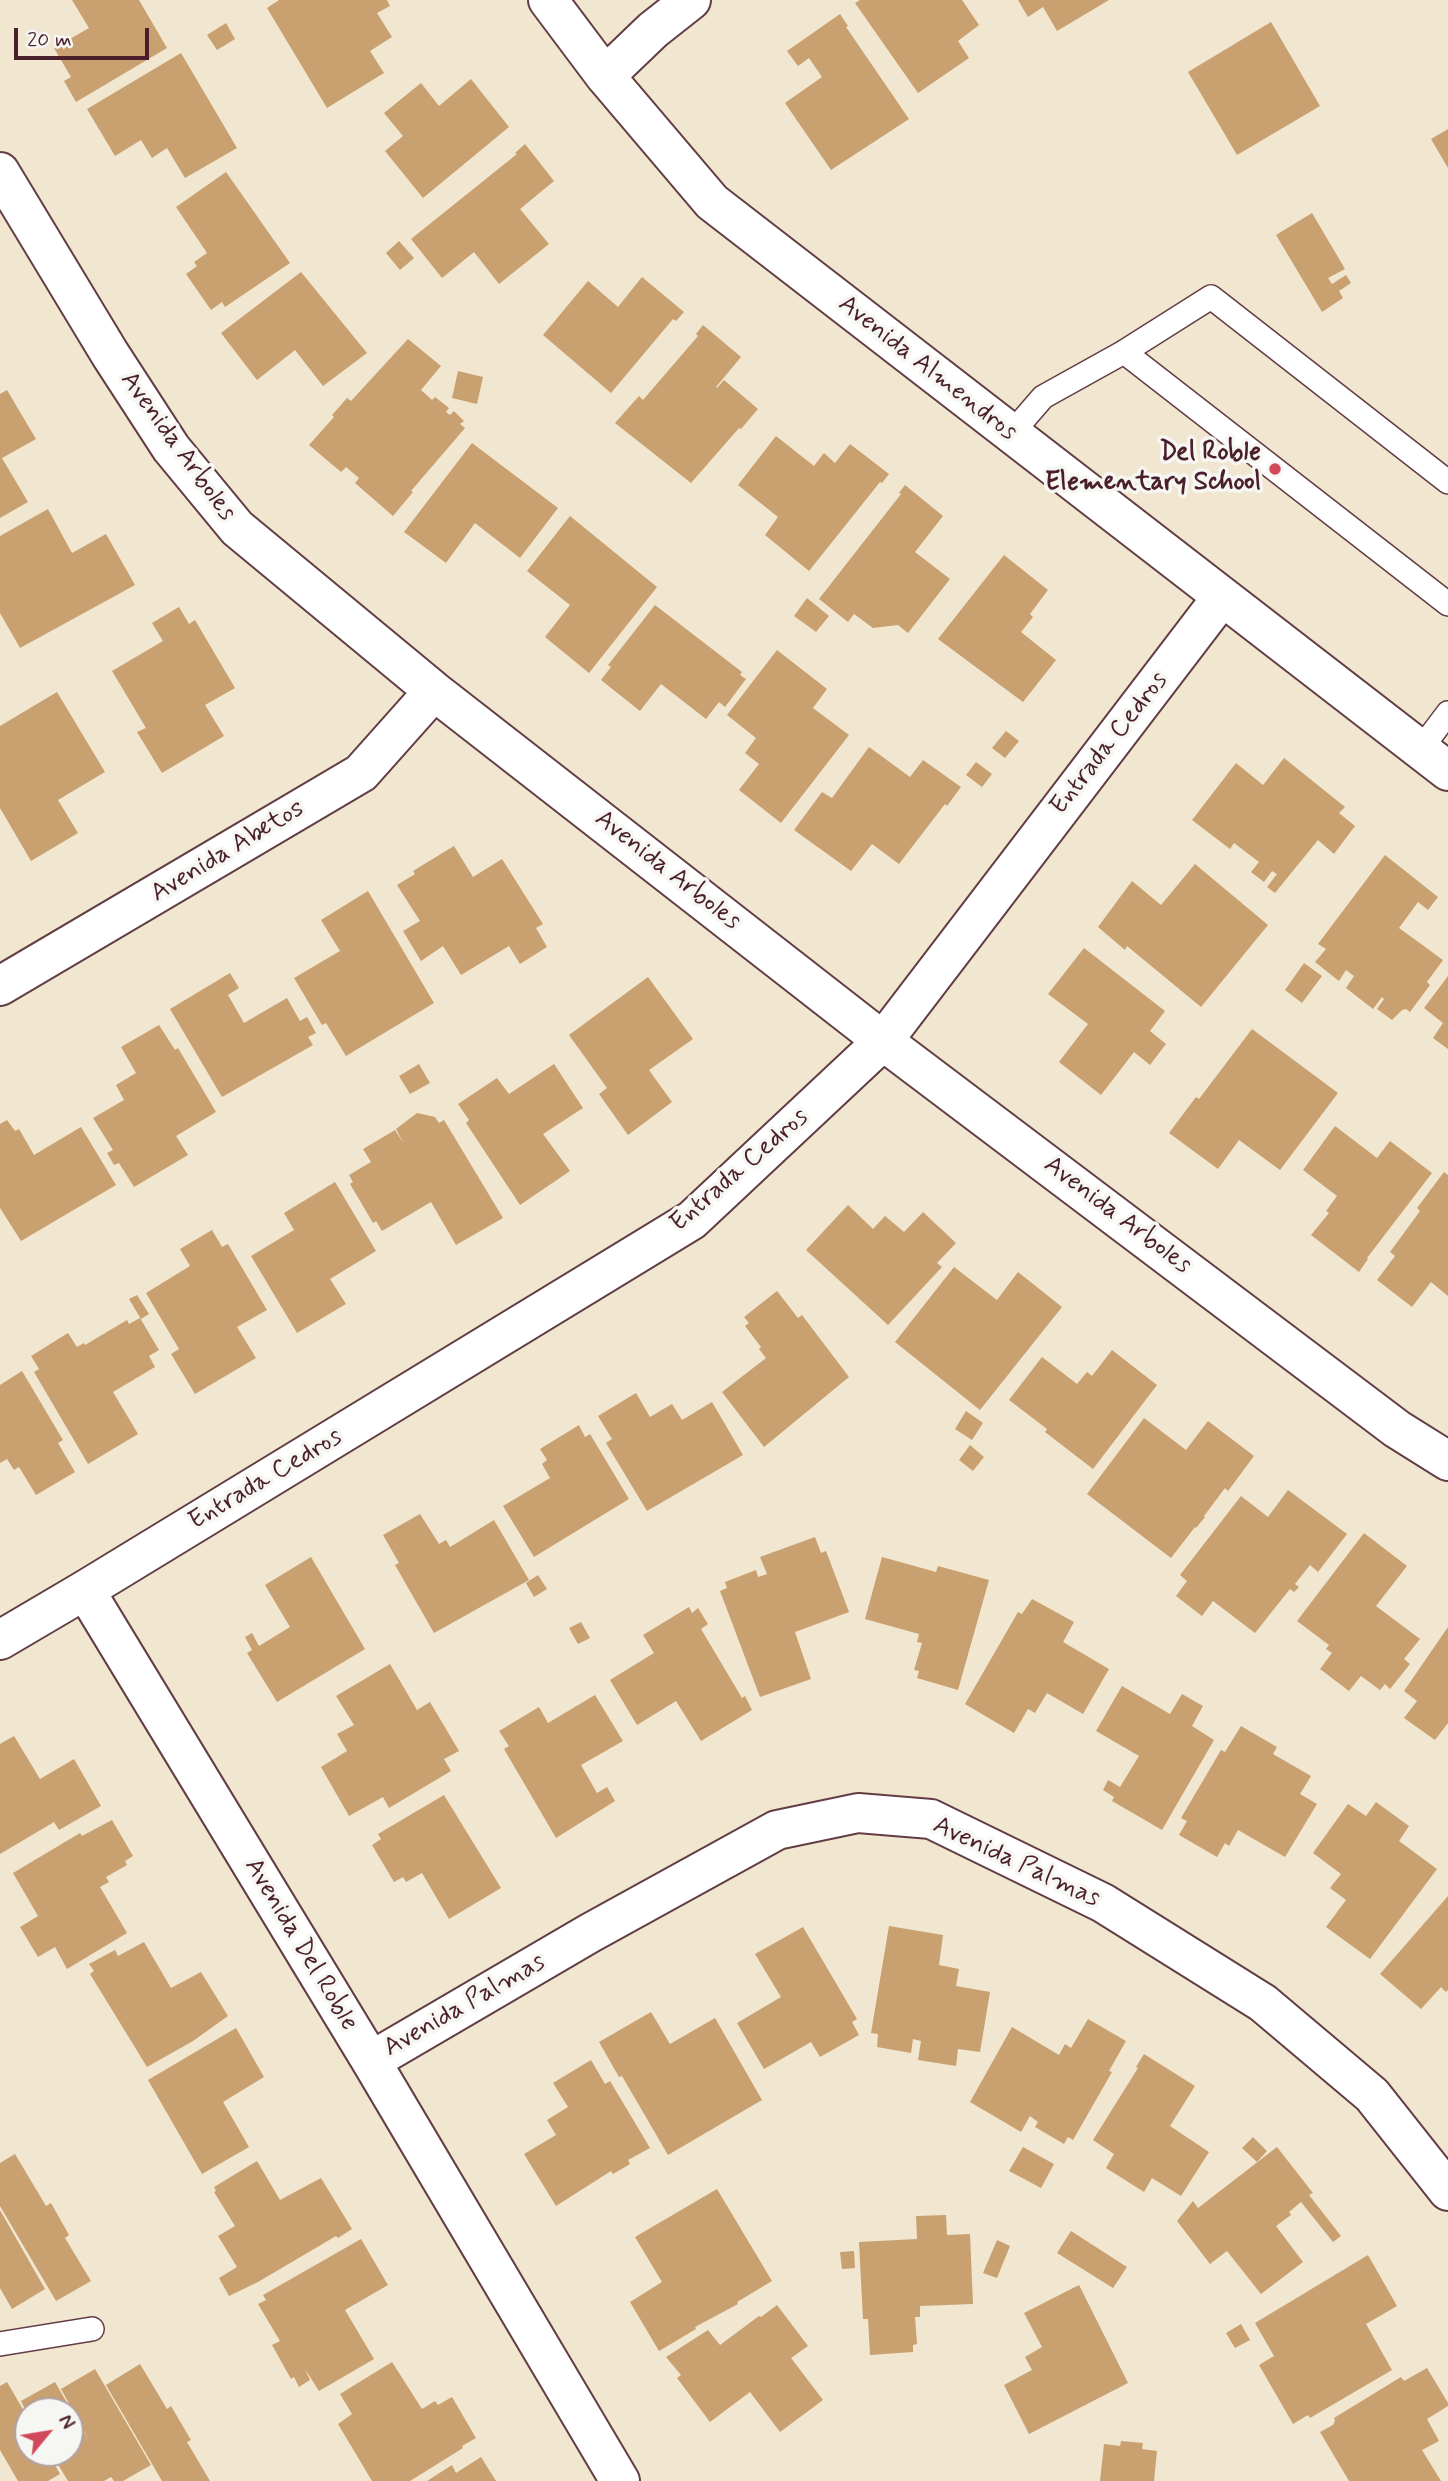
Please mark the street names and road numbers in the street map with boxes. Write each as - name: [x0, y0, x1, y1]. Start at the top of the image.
- street label: Avenida Almendros: [831, 289, 1023, 449]
- street label: Avenida Arboles: [112, 366, 242, 528]
- street label: Entrada Cedros: [1044, 666, 1176, 822]
- street label: Avenida Abetos: [146, 794, 310, 910]
- street label: Avenida Arboles: [588, 804, 746, 938]
- street label: Entrada Cedros: [664, 1102, 816, 1240]
- street label: Avenida Arboles: [1037, 1150, 1197, 1282]
- street label: Entrada Cedros: [184, 1422, 348, 1538]
- street label: Avenida Palmas: [927, 1811, 1105, 1915]
- street label: Avenida Del Roble: [236, 1853, 364, 2037]
- street label: Avenida Palmas: [379, 1947, 551, 2065]

